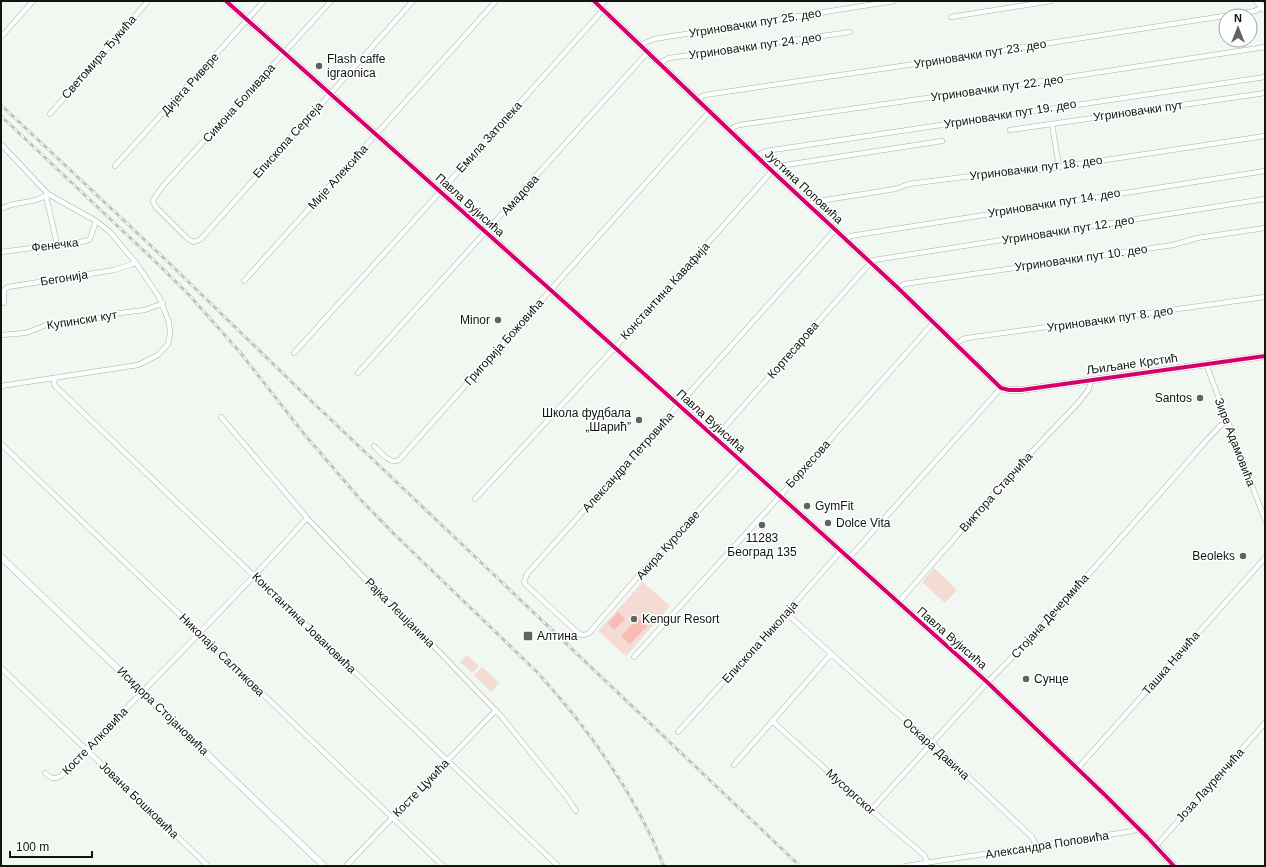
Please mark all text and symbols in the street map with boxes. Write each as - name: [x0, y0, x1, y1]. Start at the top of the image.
- street label: Угриновачки пут 25. део: [688, 6, 823, 40]
- north arrow: [1218, 8, 1258, 48]
- street label: Светомира Ђукића: [59, 12, 139, 102]
- text: N: [1234, 12, 1242, 24]
- street label: Угриновачки пут 24. део: [688, 30, 823, 62]
- street label: Угриновачки пут 23. део: [913, 37, 1048, 71]
- street label: Дијега Ривере: [158, 50, 222, 118]
- place label: Flash caffe igraonica: [327, 52, 386, 80]
- street label: Симона Боливара: [200, 60, 278, 145]
- marker: Flash caffe igraonica: [314, 61, 324, 71]
- street label: Угриновачки пут 22. део: [930, 72, 1065, 104]
- street label: Угриновачки пут 19. део: [943, 97, 1078, 131]
- street label: Емила Затопека: [453, 98, 525, 176]
- street label: Угриновачки пут: [1092, 98, 1184, 124]
- street label: Епископа Сергеја: [250, 99, 326, 181]
- street label: Мије Алексића: [305, 141, 371, 212]
- street label: Јустина Поповића: [762, 147, 846, 227]
- street label: Угриновачки пут 18. део: [969, 153, 1104, 183]
- street label: Павла Вујисића: [433, 170, 508, 240]
- street label: Амадова: [498, 172, 542, 218]
- street label: Угриновачки пут 14. део: [987, 186, 1122, 220]
- street label: Угриновачки пут 12. део: [1001, 213, 1136, 247]
- street label: Фенечка: [31, 235, 80, 255]
- street label: Константина Кавафија: [618, 239, 713, 343]
- street label: Угриновачки пут 10. део: [1014, 242, 1149, 274]
- street label: Бегонија: [39, 267, 89, 289]
- street label: Григорија Божовића: [461, 296, 547, 388]
- street label: Угриновачки пут 8. део: [1046, 303, 1174, 335]
- street label: Купински кут: [46, 307, 119, 332]
- place label: Minor: [460, 313, 490, 327]
- marker: Minor: [493, 315, 503, 325]
- street label: Кортесарова: [764, 318, 822, 381]
- street label: Љиљане Крстић: [1085, 351, 1179, 377]
- street label: Павла Вујисића: [674, 386, 749, 456]
- place label: Santos: [1155, 391, 1192, 405]
- marker: Santos: [1195, 393, 1205, 403]
- street label: Зире Адамовића: [1212, 396, 1258, 489]
- place label: Школа фудбала „Шарић”: [542, 406, 631, 434]
- street label: Александра Петровића: [579, 409, 677, 515]
- marker: Школа фудбала „Шарић”: [634, 415, 644, 425]
- street label: Борхесова: [783, 437, 833, 491]
- street label: Виктора Старчића: [957, 449, 1036, 535]
- place label: GymFit: [815, 499, 854, 513]
- marker: GymFit: [802, 501, 812, 511]
- street label: Акира Куросаве: [633, 507, 703, 583]
- place label: Dolce Vita: [836, 516, 891, 530]
- marker: Dolce Vita: [823, 518, 833, 528]
- marker: 11283 Београд 135: [757, 520, 767, 530]
- place label: 11283 Београд 135: [727, 531, 797, 559]
- place label: Beoleks: [1192, 549, 1235, 563]
- marker: Beoleks: [1238, 551, 1248, 561]
- street label: Константина Јовановића: [249, 570, 359, 677]
- street label: Стојана Дечермића: [1008, 571, 1092, 661]
- street label: Рајка Лешјанина: [362, 575, 438, 651]
- street label: Епископа Николаја: [719, 598, 801, 686]
- street label: Павла Вујисића: [914, 604, 990, 672]
- street label: Николаја Салтикова: [176, 611, 268, 700]
- place label: Kengur Resort: [642, 612, 720, 626]
- marker: Kengur Resort: [629, 614, 639, 624]
- street label: Ташка Начића: [1139, 628, 1203, 698]
- place label: Алтина: [537, 629, 578, 643]
- marker: Алтина: [522, 630, 534, 642]
- street label: Исидора Стојановића: [114, 664, 212, 758]
- place label: Сунце: [1034, 672, 1069, 686]
- marker: Сунце: [1021, 674, 1031, 684]
- street label: Косте Алковића: [59, 704, 131, 778]
- street label: Оскара Давича: [900, 715, 973, 783]
- street label: Јоза Лауренчића: [1173, 745, 1247, 825]
- street label: Косте Цукића: [390, 756, 452, 820]
- street label: Јована Бошковића: [96, 759, 182, 842]
- street label: Мусоргског: [823, 766, 879, 818]
- street label: Александра Поповића: [984, 828, 1110, 862]
- scale bar: [10, 833, 92, 859]
- text: 100 m: [16, 840, 49, 854]

